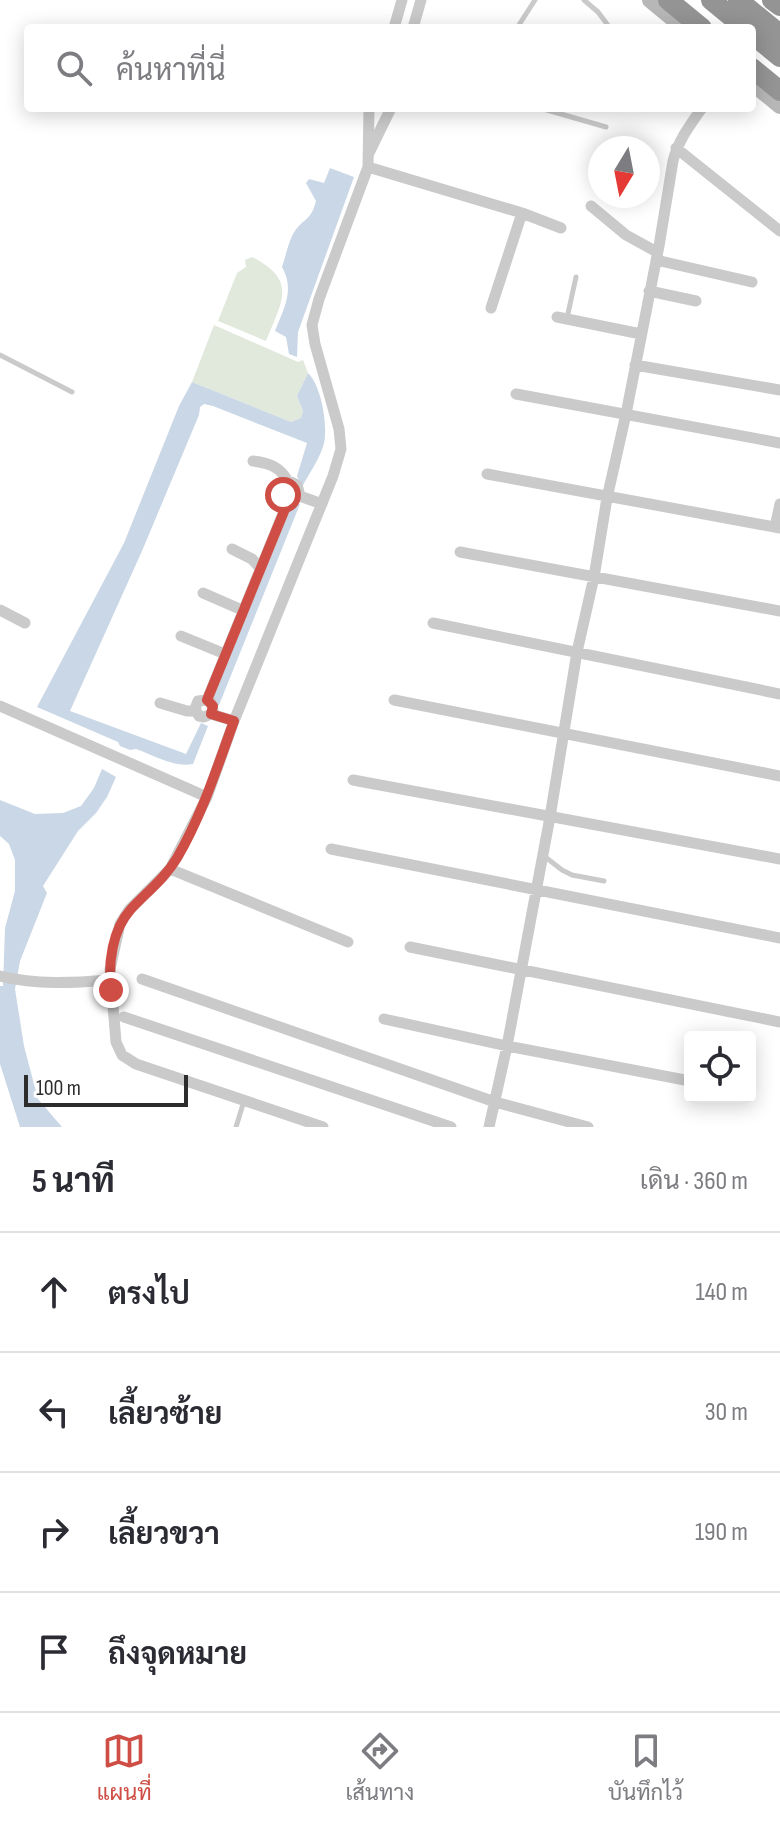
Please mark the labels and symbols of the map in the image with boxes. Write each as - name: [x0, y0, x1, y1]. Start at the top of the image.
- north arrow: [588, 136, 660, 208]
- route start: [265, 477, 301, 513]
- route end: [93, 972, 129, 1008]
- scale bar: [24, 1071, 188, 1107]

